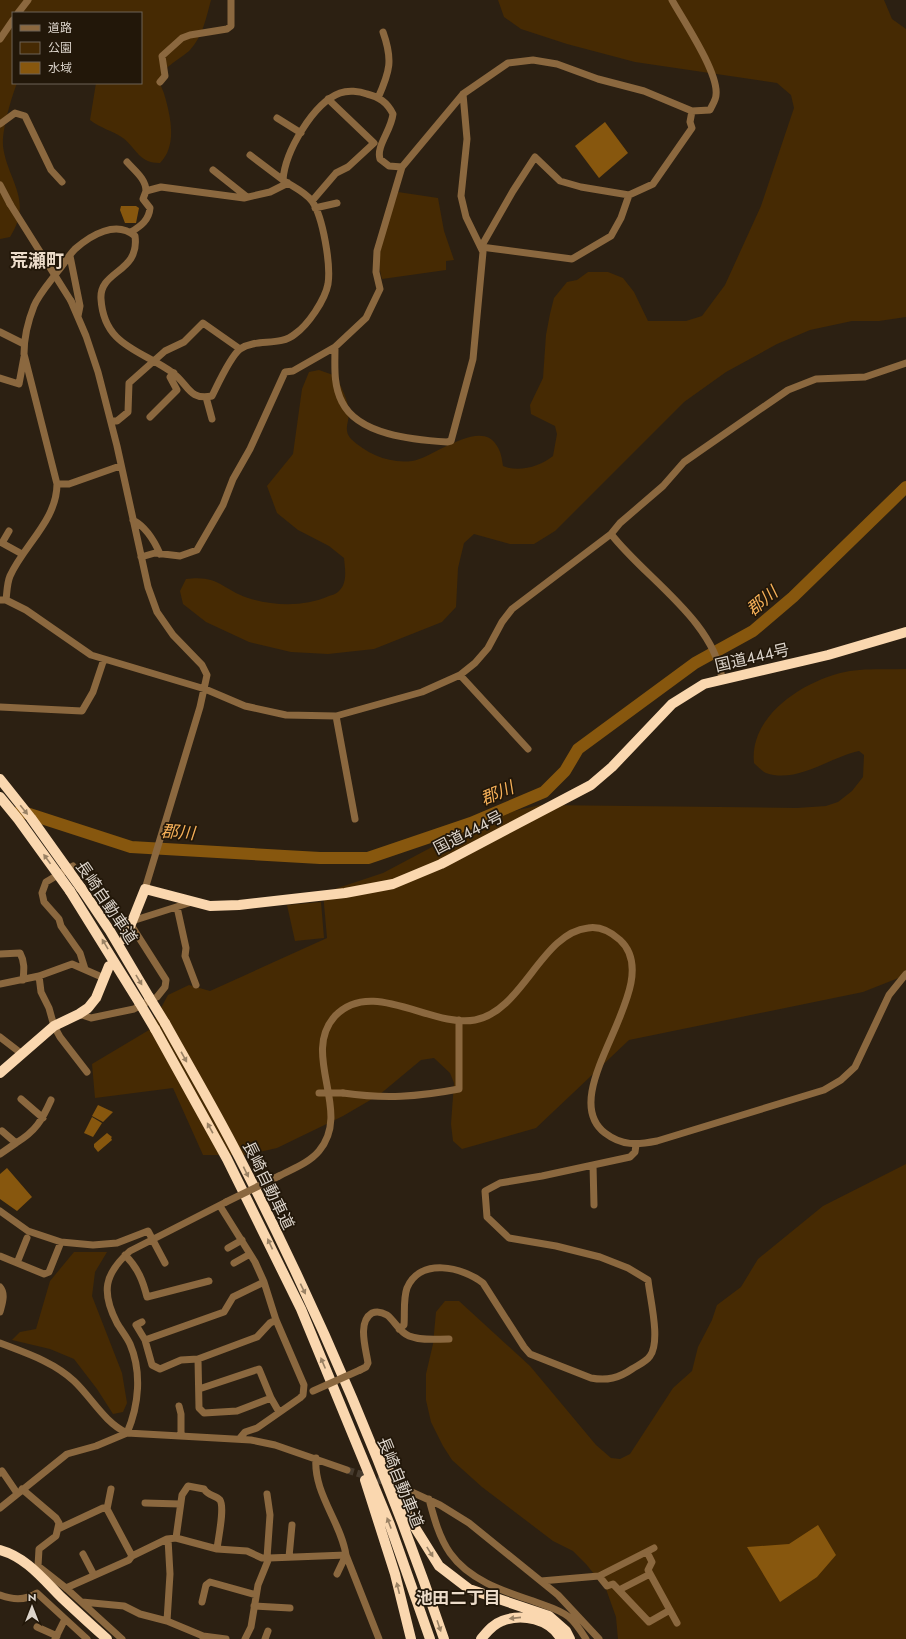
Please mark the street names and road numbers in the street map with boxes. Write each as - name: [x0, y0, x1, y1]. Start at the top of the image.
- street label: 国道444号: [713, 638, 792, 677]
- street label: 国道444号: [429, 805, 507, 860]
- street label: 長崎自動車道: [70, 856, 143, 949]
- street label: 長崎自動車道: [237, 1137, 300, 1233]
- street label: 長崎自動車道: [372, 1433, 429, 1531]

